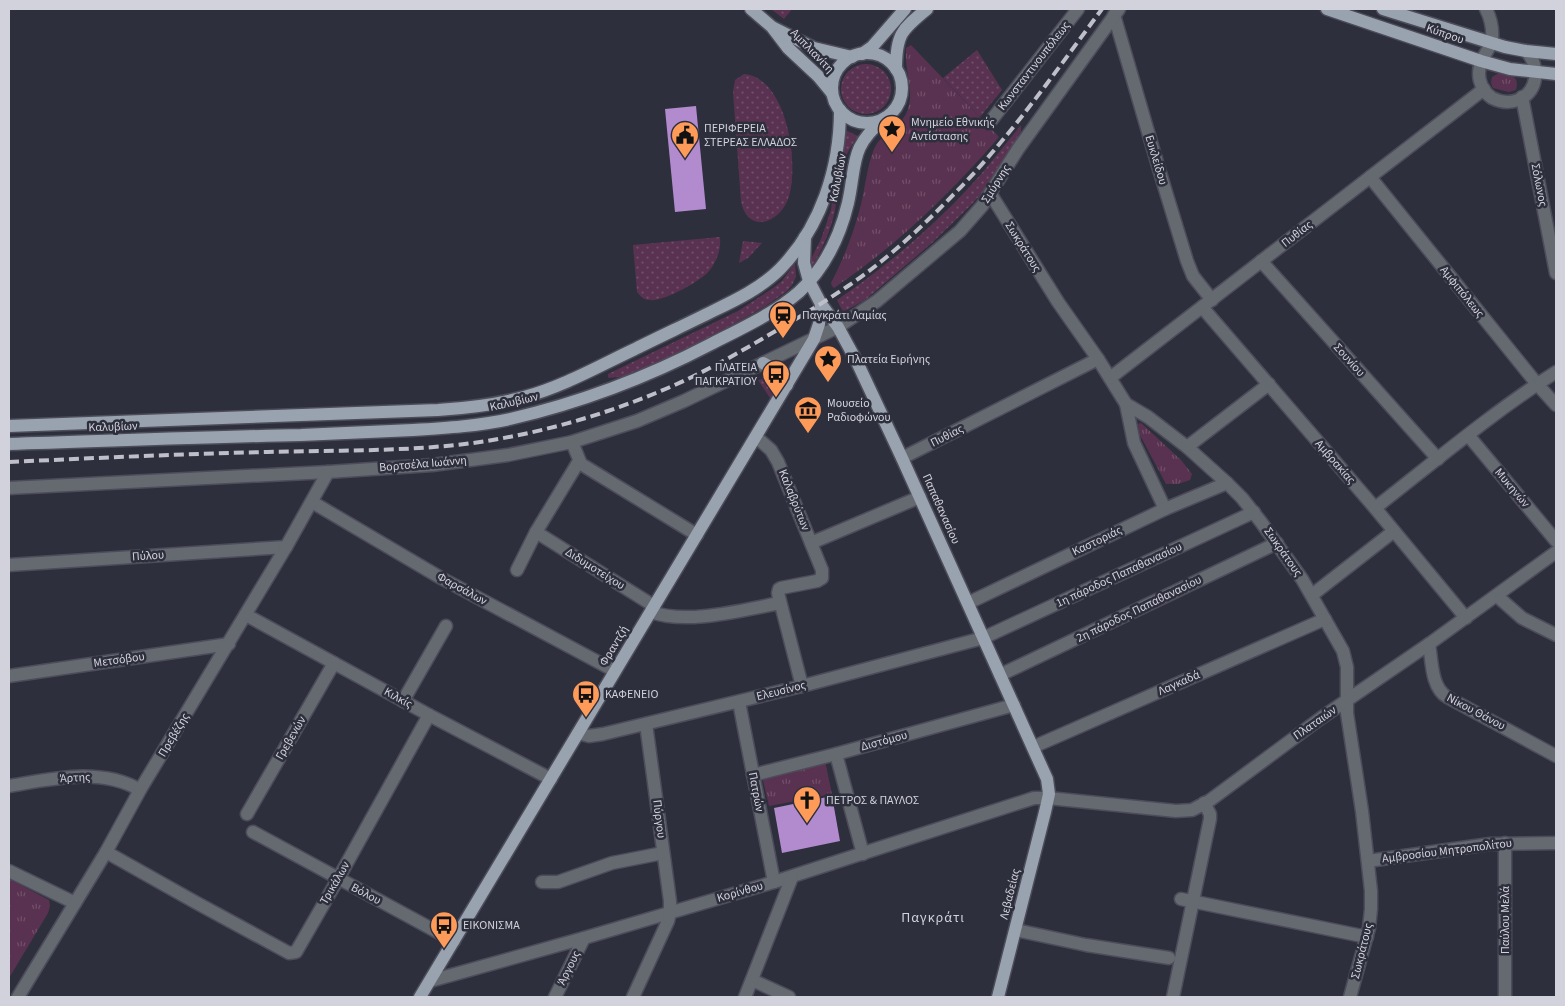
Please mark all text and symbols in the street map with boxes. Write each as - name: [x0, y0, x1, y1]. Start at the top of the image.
- street label: Κωνσταντινουπόλεως: [994, 18, 1074, 114]
- street label: Κύπρου: [1424, 20, 1466, 48]
- street label: Αμπλιανίτη: [786, 25, 838, 77]
- place icon: Μνημείο Εθνικής Αντίστασης: [877, 114, 907, 153]
- place label: Μνημείο Εθνικής Αντίστασης: [911, 114, 995, 145]
- public building icon: ΠΕΡΙΦΕΡΕΙΑ ΣΤΕΡΕΑΣ ΕΛΛΑΔΟΣ: [670, 120, 700, 159]
- place label: ΠΕΡΙΦΕΡΕΙΑ ΣΤΕΡΕΑΣ ΕΛΛΑΔΟΣ: [704, 120, 798, 151]
- street label: Ευκλείδου: [1140, 133, 1172, 187]
- street label: Καλυβίων: [825, 152, 851, 204]
- street label: Σμύρνης: [977, 161, 1015, 207]
- street label: Σόλωνος: [1526, 162, 1552, 208]
- street label: Πυθίας: [1278, 216, 1316, 252]
- street label: Σωκράτους: [1001, 218, 1045, 276]
- street label: Αμφιπόλεως: [1436, 262, 1488, 322]
- station icon: Παγκράτι Λαμίας: [768, 300, 798, 339]
- place label: Παγκράτι Λαμίας: [802, 307, 887, 324]
- street label: Σουνίου: [1329, 339, 1369, 381]
- place icon: Πλατεία Ειρήνης: [813, 344, 843, 383]
- place label: Πλατεία Ειρήνης: [847, 351, 930, 368]
- place label: ΠΛΑΤΕΙΑ ΠΑΓΚΡΑΤΙΟΥ: [695, 359, 757, 390]
- bus stop icon: ΠΛΑΤΕΙΑ ΠΑΓΚΡΑΤΙΟΥ: [761, 359, 791, 398]
- street label: Καλυβίων: [488, 388, 540, 416]
- museum icon: Μουσείο Ραδιοφώνου: [793, 395, 823, 434]
- place label: Μουσείο Ραδιοφώνου: [827, 395, 891, 426]
- street label: Καλυβίων: [88, 418, 138, 436]
- street label: Πυθίας: [927, 420, 967, 452]
- street label: Αμβρακίας: [1311, 436, 1359, 488]
- street label: Βορτσέλα Ιωάννη: [378, 452, 468, 476]
- street label: Μυκηνών: [1490, 465, 1534, 512]
- street label: Καλαβρύτων: [774, 467, 814, 533]
- street label: Παπαθανασίου: [918, 471, 964, 547]
- street label: Καστοριάς: [1069, 522, 1125, 560]
- street label: Σωκράτους: [1260, 524, 1306, 580]
- street label: 1η πάροδος Παπαθανασίου: [1053, 538, 1185, 612]
- street label: Διδυμοτείχου: [562, 544, 628, 594]
- street label: Πύλου: [131, 546, 165, 566]
- street label: Φαρσάλων: [434, 568, 490, 610]
- street label: 2η πάροδος Παπαθανασίου: [1074, 571, 1204, 647]
- street label: Φραντζή: [595, 623, 633, 669]
- street label: Μετσόβου: [92, 648, 146, 672]
- street label: Λαγκαδά: [1155, 666, 1203, 700]
- street label: Ελευσίνος: [754, 677, 808, 705]
- bus stop icon: ΚΑΦΕΝΕΙΟ: [571, 679, 601, 718]
- street label: Κιλκίς: [381, 683, 415, 713]
- place label: ΚΑΦΕΝΕΙΟ: [605, 686, 658, 703]
- street label: Νίκου Θάνου: [1444, 689, 1508, 735]
- street label: Πλαταιών: [1290, 702, 1340, 744]
- street label: Πρεβέζης: [154, 710, 194, 760]
- street label: Γρεβενών: [272, 713, 311, 763]
- street label: Διστόμου: [859, 727, 909, 755]
- street label: Άρτης: [59, 769, 91, 787]
- street label: Πατρών: [744, 771, 768, 814]
- church icon: ΠΕΤΡΟΣ & ΠΑΥΛΟΣ: [792, 785, 822, 824]
- place label: ΠΕΤΡΟΣ & ΠΑΥΛΟΣ: [826, 792, 920, 809]
- street label: Πύργου: [648, 799, 670, 839]
- street label: Αμβροσίου Μητροπολίτου: [1381, 835, 1513, 867]
- street label: Τρικάλων: [316, 858, 354, 908]
- street label: Λεβαδείας: [995, 867, 1025, 921]
- street label: Κορίνθου: [715, 877, 765, 907]
- street label: Βόλου: [348, 879, 384, 909]
- street label: Παύλου Μελά: [1497, 886, 1514, 954]
- district label: Παγκράτι: [901, 908, 965, 928]
- bus stop icon: ΕΙΚΟΝΙΣΜΑ: [429, 910, 459, 949]
- place label: ΕΙΚΟΝΙΣΜΑ: [463, 917, 520, 934]
- street label: Σωκράτους: [1347, 921, 1377, 981]
- street label: Άργους: [553, 948, 585, 988]

